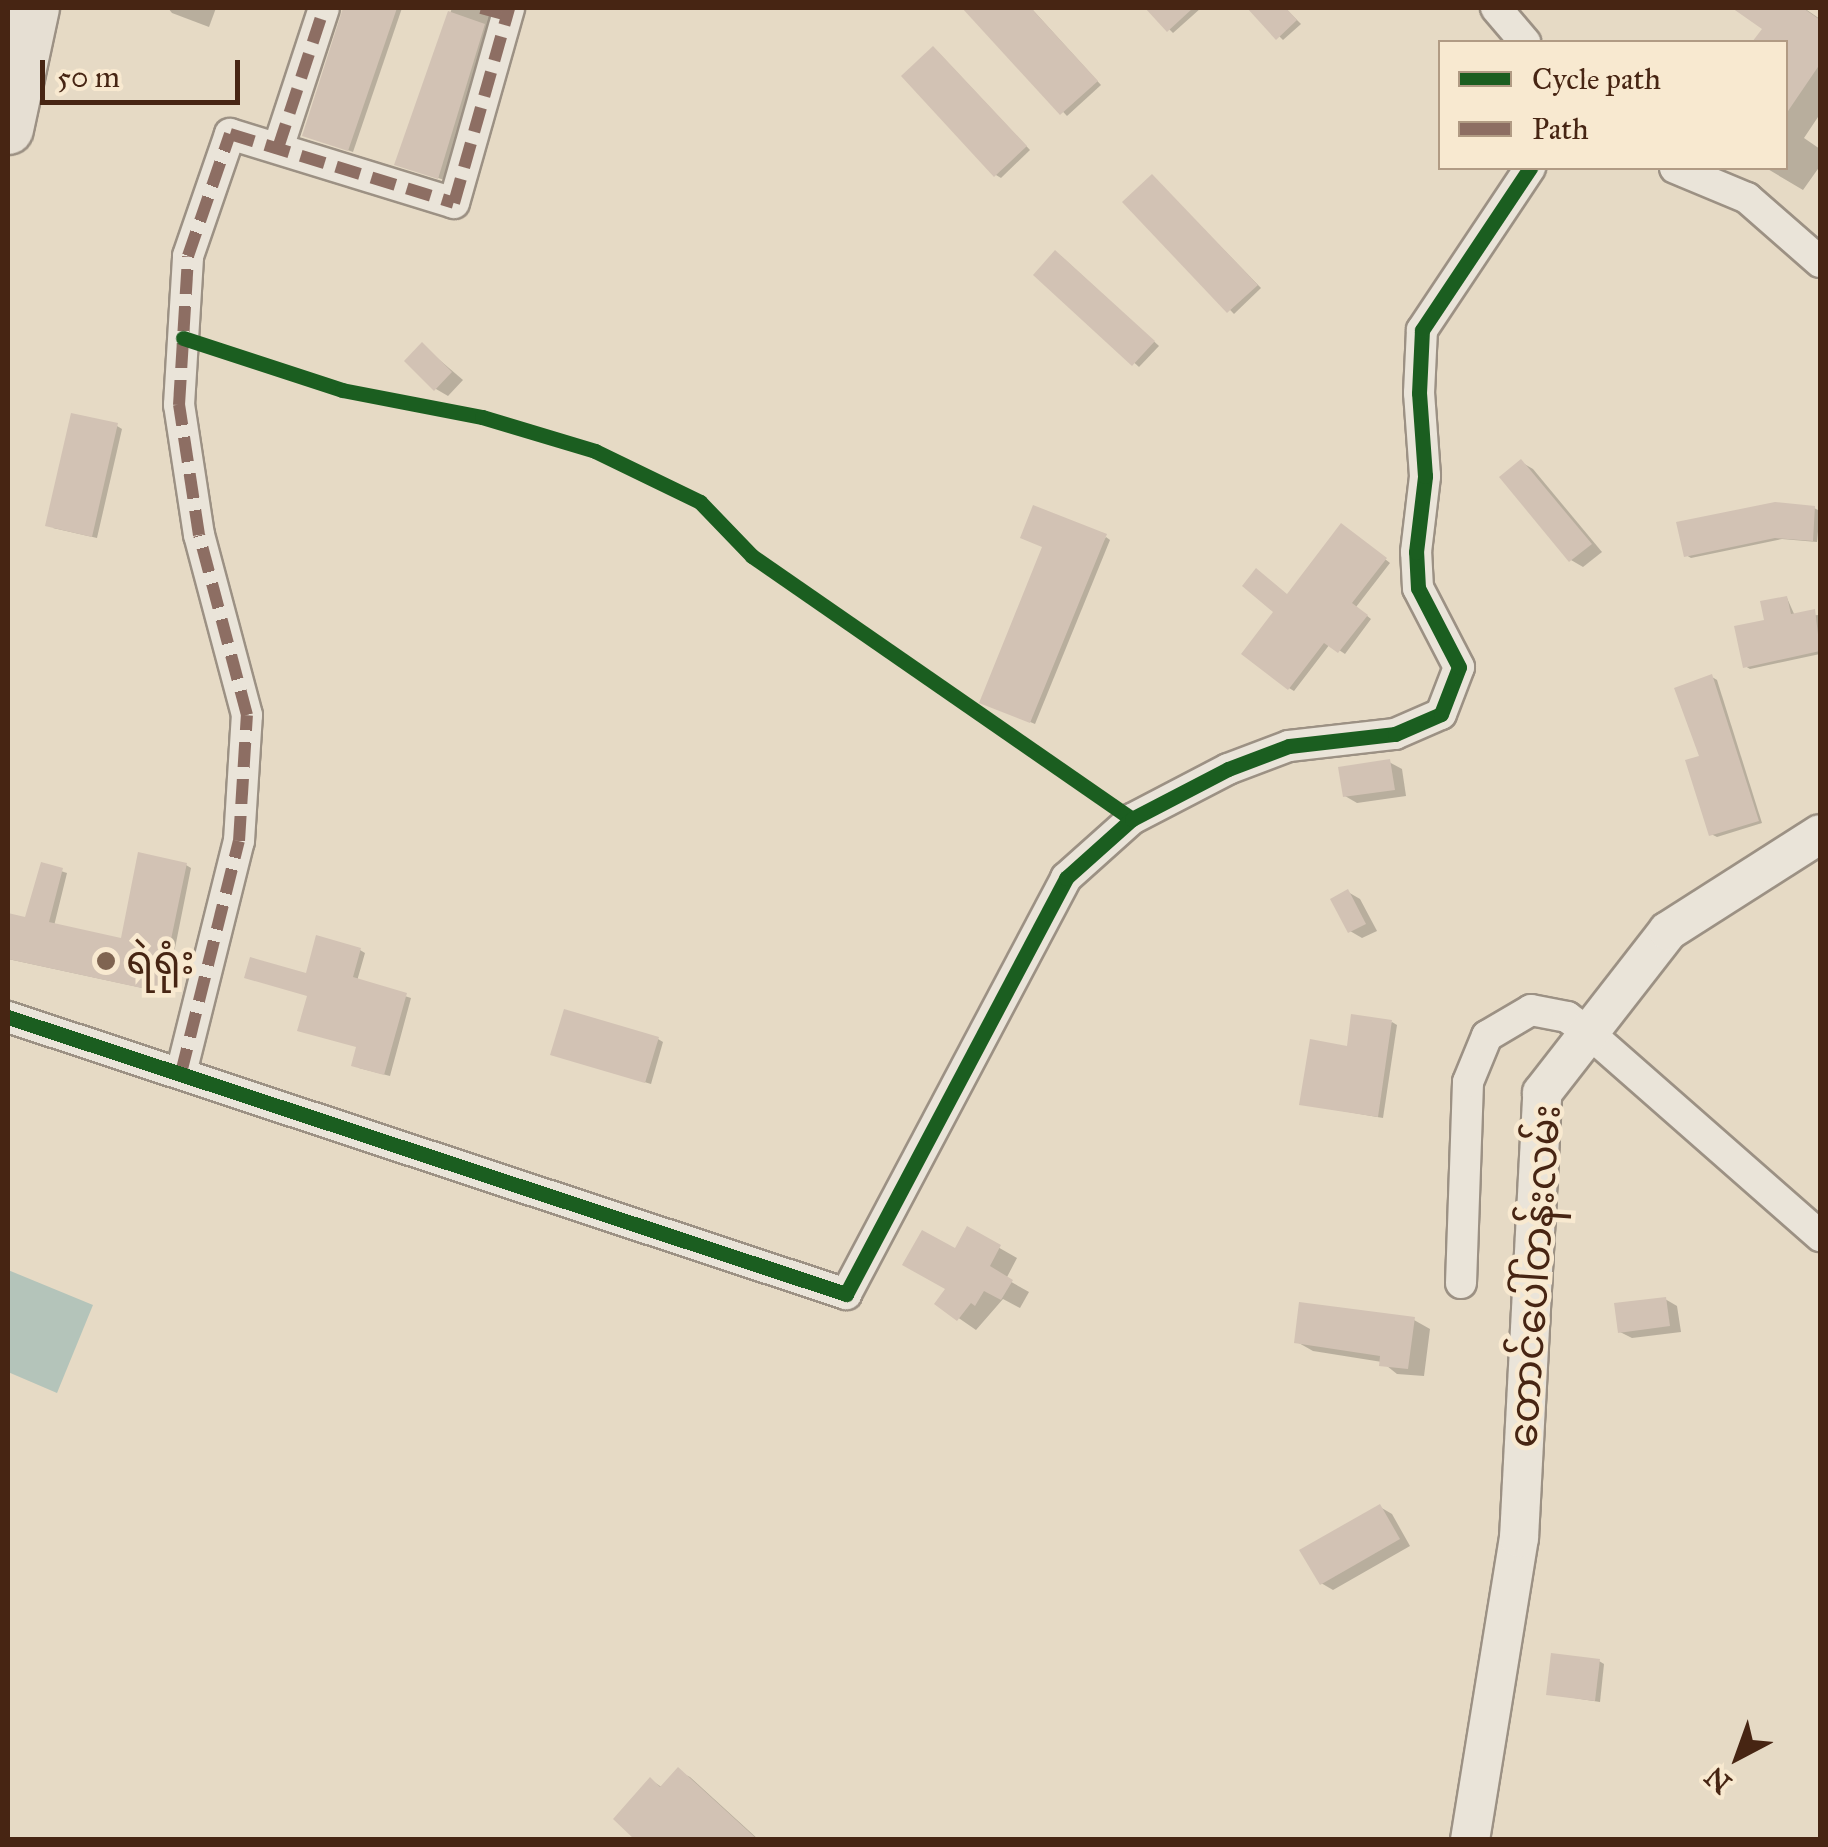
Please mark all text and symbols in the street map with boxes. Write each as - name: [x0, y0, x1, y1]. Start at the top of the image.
- scale bar: [45, 40, 245, 102]
- legend: [1438, 40, 1788, 170]
- text: 50 m: [57, 59, 120, 95]
- text: Cycle path: [1532, 61, 1661, 97]
- text: Path: [1532, 111, 1589, 147]
- place label: ရဲရုံး: [126, 937, 195, 985]
- marker: ရဲရုံး: [95, 950, 117, 972]
- street label: တောင်ပေါ်တန်းလမ်း: [1499, 1103, 1571, 1449]
- north arrow: [1688, 1707, 1788, 1807]
- text: N: [1698, 1759, 1738, 1801]

